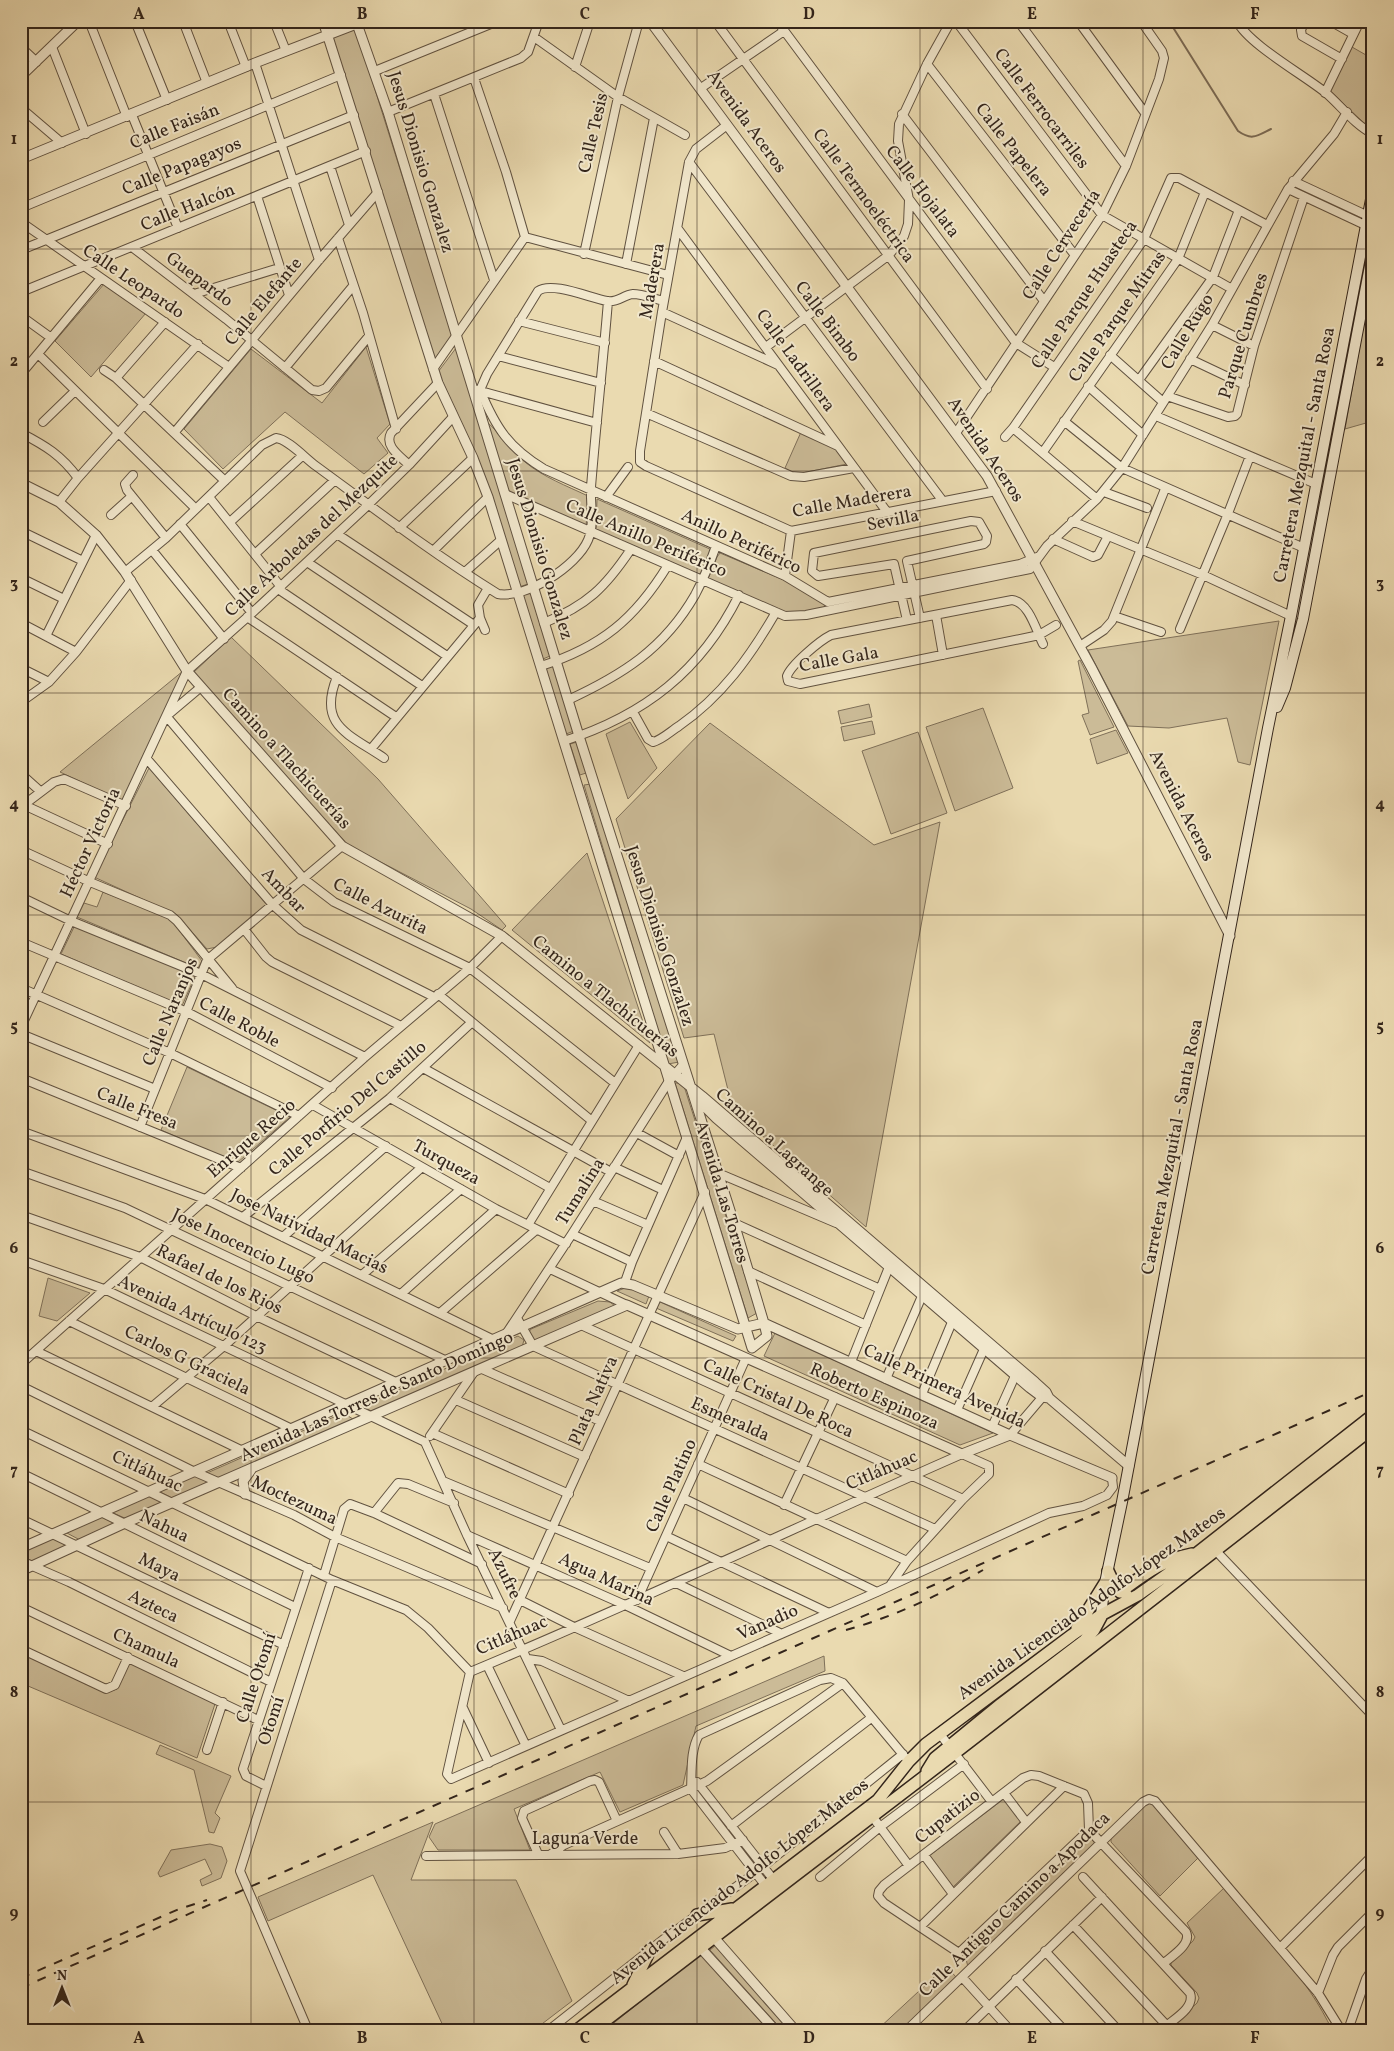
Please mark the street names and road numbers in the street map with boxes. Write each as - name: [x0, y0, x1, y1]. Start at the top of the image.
- street label: Calle Ferrocarriles: [987, 44, 1095, 174]
- street label: Avenida Aceros: [700, 65, 792, 179]
- street label: Jesus Dionisio Gonzalez: [380, 68, 460, 256]
- street label: Calle Tesis: [573, 90, 615, 176]
- street label: Calle Faisán: [126, 98, 224, 156]
- street label: Calle Papelera: [969, 98, 1057, 202]
- street label: Calle Termoeléctrica: [806, 124, 920, 268]
- street label: Calle Papagayos: [119, 132, 245, 202]
- street label: Calle Hojalata: [879, 140, 965, 244]
- street label: Calle Halcón: [137, 178, 239, 238]
- street label: Calle Cervecería: [1017, 185, 1107, 305]
- street label: Calle Parque Huasteca: [1026, 216, 1144, 374]
- street label: Calle Leopardo: [77, 239, 189, 325]
- street label: Maderera: [634, 241, 672, 321]
- street label: Guepardo: [160, 246, 238, 314]
- street label: Calle Parque Mitras: [1063, 246, 1173, 388]
- street label: Calle Elefante: [219, 252, 309, 352]
- street label: Parque Cumbres: [1213, 270, 1275, 402]
- street label: Calle Bimbo: [788, 276, 866, 368]
- street label: Calle Rugo: [1155, 289, 1221, 375]
- street label: Calle Ladrillera: [749, 304, 841, 418]
- street label: Carretera Mezquital - Santa Rosa: [1268, 325, 1342, 585]
- street label: Avenida Aceros: [941, 392, 1029, 508]
- street label: Calle Arboledas del Mezquite: [220, 449, 404, 623]
- street label: Jesus Dionisio Gonzalez: [499, 455, 579, 643]
- street label: Calle Maderera: [790, 479, 914, 525]
- street label: Calle Anillo Periférico: [561, 494, 731, 584]
- street label: Anillo Periférico: [677, 503, 805, 581]
- street label: Sevilla: [865, 504, 921, 538]
- street label: Calle Gala: [797, 641, 881, 679]
- street label: Camino a Tlachicuerías: [216, 683, 356, 835]
- street label: Avenida Aceros: [1142, 746, 1220, 866]
- street label: Héctor Victoria: [55, 784, 127, 902]
- street label: Jesus Dionisio Gonzalez: [618, 842, 700, 1030]
- street label: Ambar: [255, 863, 311, 920]
- street label: Calle Azurita: [328, 872, 432, 942]
- street label: Camino a Tlachicuerías: [526, 930, 684, 1064]
- street label: Calle Naranjos: [137, 954, 205, 1070]
- street label: Calle Roble: [194, 991, 284, 1055]
- street label: Carretera Mezquital - Santa Rosa: [1136, 1017, 1210, 1277]
- street label: Calle Porfirio Del Castillo: [264, 1035, 432, 1183]
- street label: Calle Fresa: [92, 1081, 182, 1137]
- street label: Camino a Lagrange: [709, 1083, 839, 1203]
- street label: Enrique Recio: [202, 1093, 302, 1185]
- street label: Avenida Las Torres: [687, 1117, 755, 1267]
- street label: Turqueza: [408, 1134, 484, 1192]
- street label: Tumalina: [550, 1153, 612, 1231]
- street label: Jose Natividad Macias: [226, 1183, 392, 1281]
- street label: Jose Inocencio Lugo: [167, 1203, 319, 1291]
- street label: Rafael de los Rios: [152, 1239, 286, 1321]
- street label: Avenida Artículo 123: [113, 1269, 271, 1361]
- street label: Carlos G Graciela: [120, 1320, 254, 1402]
- street label: Avenida Las Torres de Santo Domingo: [236, 1325, 518, 1469]
- street label: Calle Primera Avenida: [859, 1338, 1029, 1436]
- street label: Plata Nativa: [563, 1352, 625, 1450]
- street label: Calle Cristal De Roca: [698, 1353, 858, 1445]
- street label: Roberto Espinoza: [805, 1357, 943, 1437]
- street label: Esmeralda: [687, 1391, 773, 1449]
- street label: Calle Platino: [640, 1435, 704, 1537]
- street label: Citláhuac: [107, 1445, 187, 1499]
- street label: Citláhuac: [842, 1445, 922, 1497]
- street label: Moctezuma: [247, 1470, 341, 1532]
- street label: Avenida Licenciado Adolfo López Mateos: [953, 1501, 1231, 1707]
- street label: Nahua: [135, 1504, 193, 1550]
- street label: Azufre: [481, 1544, 527, 1604]
- street label: Maya: [134, 1547, 184, 1589]
- street label: Agua Marina: [554, 1547, 658, 1613]
- street label: Azteca: [124, 1584, 182, 1630]
- street label: Vanadio: [733, 1598, 803, 1648]
- street label: Citláhuac: [472, 1610, 552, 1662]
- street label: Chamula: [108, 1622, 184, 1676]
- street label: Calle Otomí: [232, 1630, 282, 1726]
- street label: Otomí: [254, 1694, 290, 1748]
- street label: Avenida Licenciado Adolfo López Mateos: [605, 1773, 875, 1991]
- street label: Cupatizio: [910, 1784, 986, 1850]
- street label: Calle Antiguo Camino a Apodaca: [914, 1806, 1116, 2004]
- street label: Laguna Verde: [532, 1827, 638, 1852]

